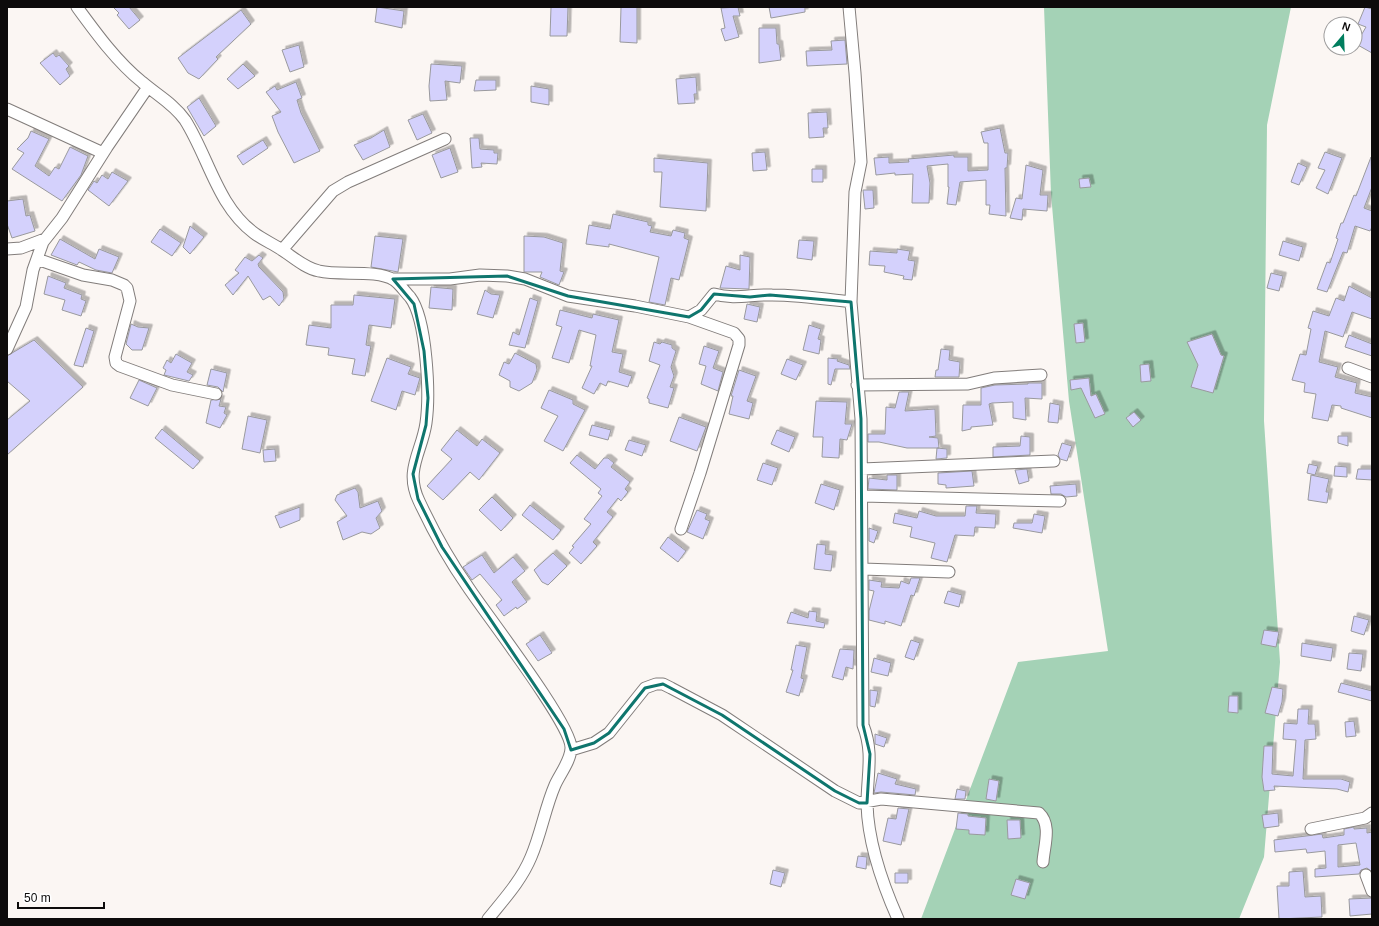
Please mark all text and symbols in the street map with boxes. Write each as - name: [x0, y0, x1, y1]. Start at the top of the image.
- north arrow: [1323, 16, 1363, 56]
- text: N: [1341, 20, 1352, 34]
- scale bar: [18, 884, 104, 910]
- text: 50 m: [24, 891, 51, 905]

